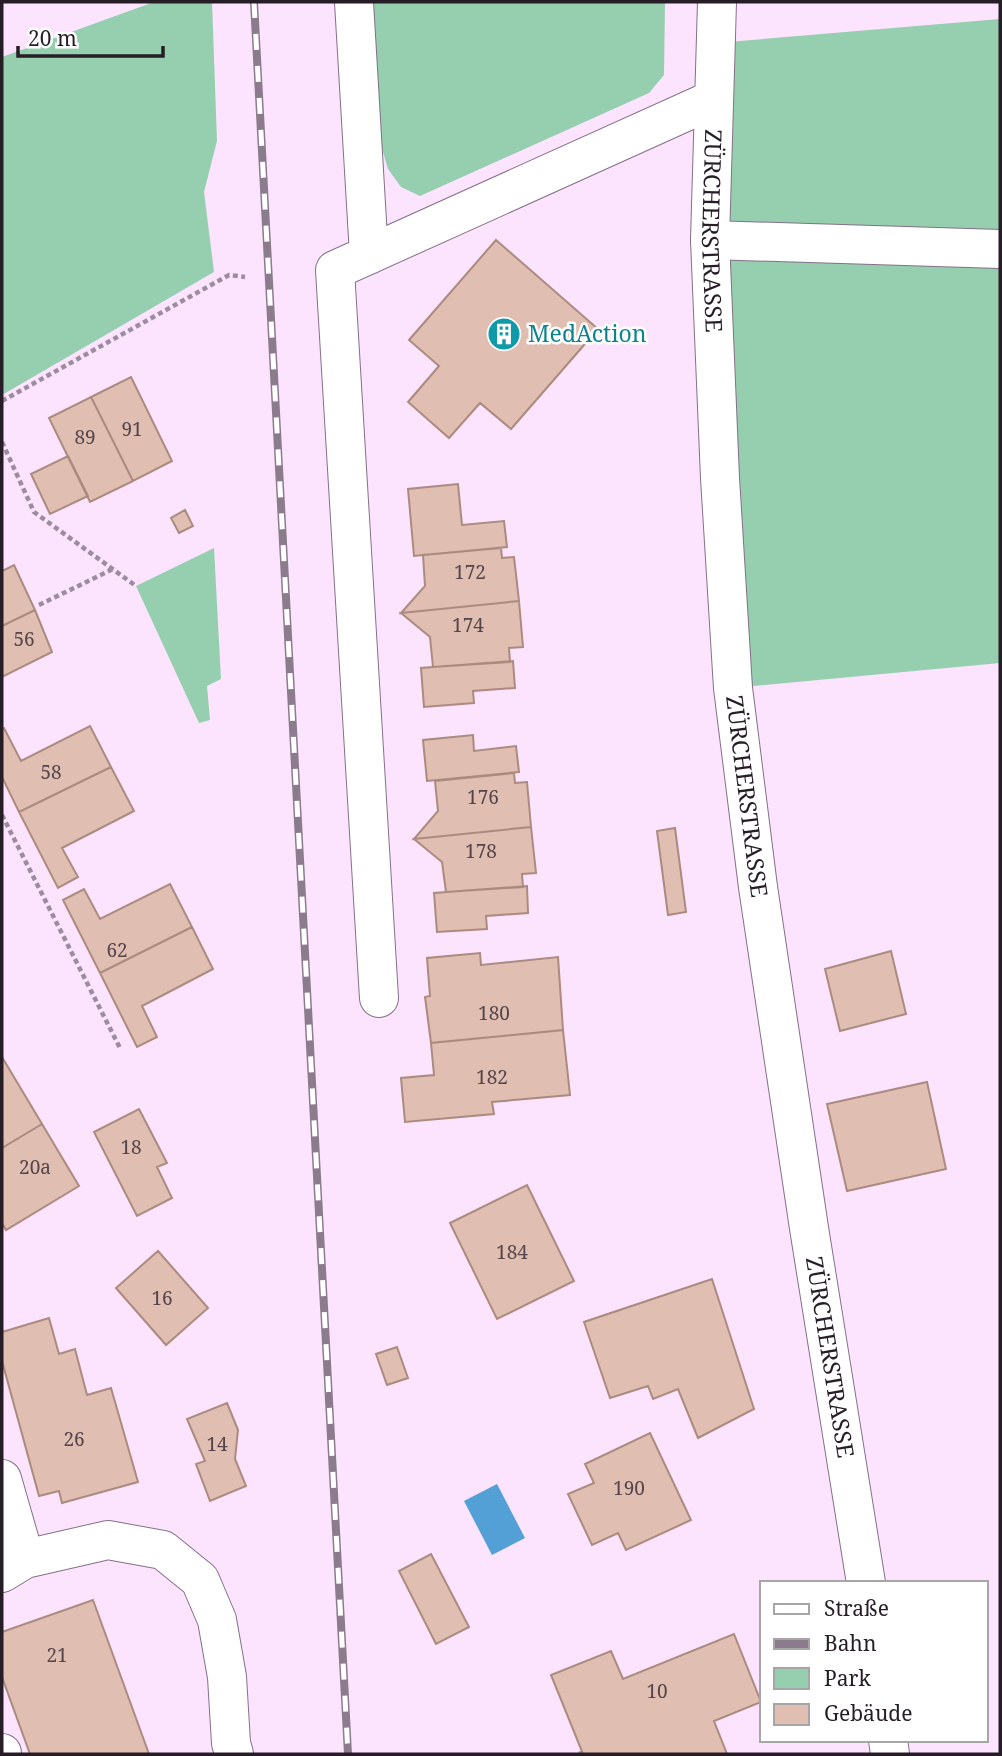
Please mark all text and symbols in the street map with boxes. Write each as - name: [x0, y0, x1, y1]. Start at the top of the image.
- scale bar: [18, 14, 163, 58]
- text: 20 m: [28, 24, 77, 52]
- street label: ZÜRCHERSTRASSE: [695, 129, 731, 333]
- building icon: MedAction: [485, 315, 523, 353]
- place label: MedAction: [528, 317, 647, 349]
- house number: 91: [121, 416, 143, 442]
- house number: 89: [74, 424, 96, 450]
- house number: 172: [454, 559, 486, 585]
- house number: 174: [452, 612, 484, 638]
- house number: 56: [13, 626, 35, 652]
- street label: ZÜRCHERSTRASSE: [719, 693, 776, 900]
- house number: 58: [40, 759, 62, 785]
- house number: 176: [467, 784, 499, 810]
- house number: 178: [465, 838, 497, 864]
- house number: 62: [106, 937, 128, 963]
- house number: 180: [478, 1000, 510, 1026]
- house number: 182: [476, 1064, 508, 1090]
- house number: 18: [120, 1134, 142, 1160]
- house number: 20a: [19, 1154, 51, 1180]
- house number: 184: [496, 1239, 528, 1265]
- street label: ZÜRCHERSTRASSE: [799, 1254, 863, 1460]
- house number: 16: [151, 1285, 173, 1311]
- house number: 26: [63, 1426, 85, 1452]
- house number: 14: [206, 1431, 228, 1457]
- house number: 190: [613, 1475, 645, 1501]
- legend: [760, 1581, 988, 1742]
- text: Straße: [824, 1594, 889, 1622]
- text: Bahn: [824, 1629, 876, 1657]
- house number: 21: [46, 1642, 68, 1668]
- text: Park: [824, 1664, 871, 1692]
- house number: 10: [646, 1678, 668, 1704]
- text: Gebäude: [824, 1699, 912, 1727]

